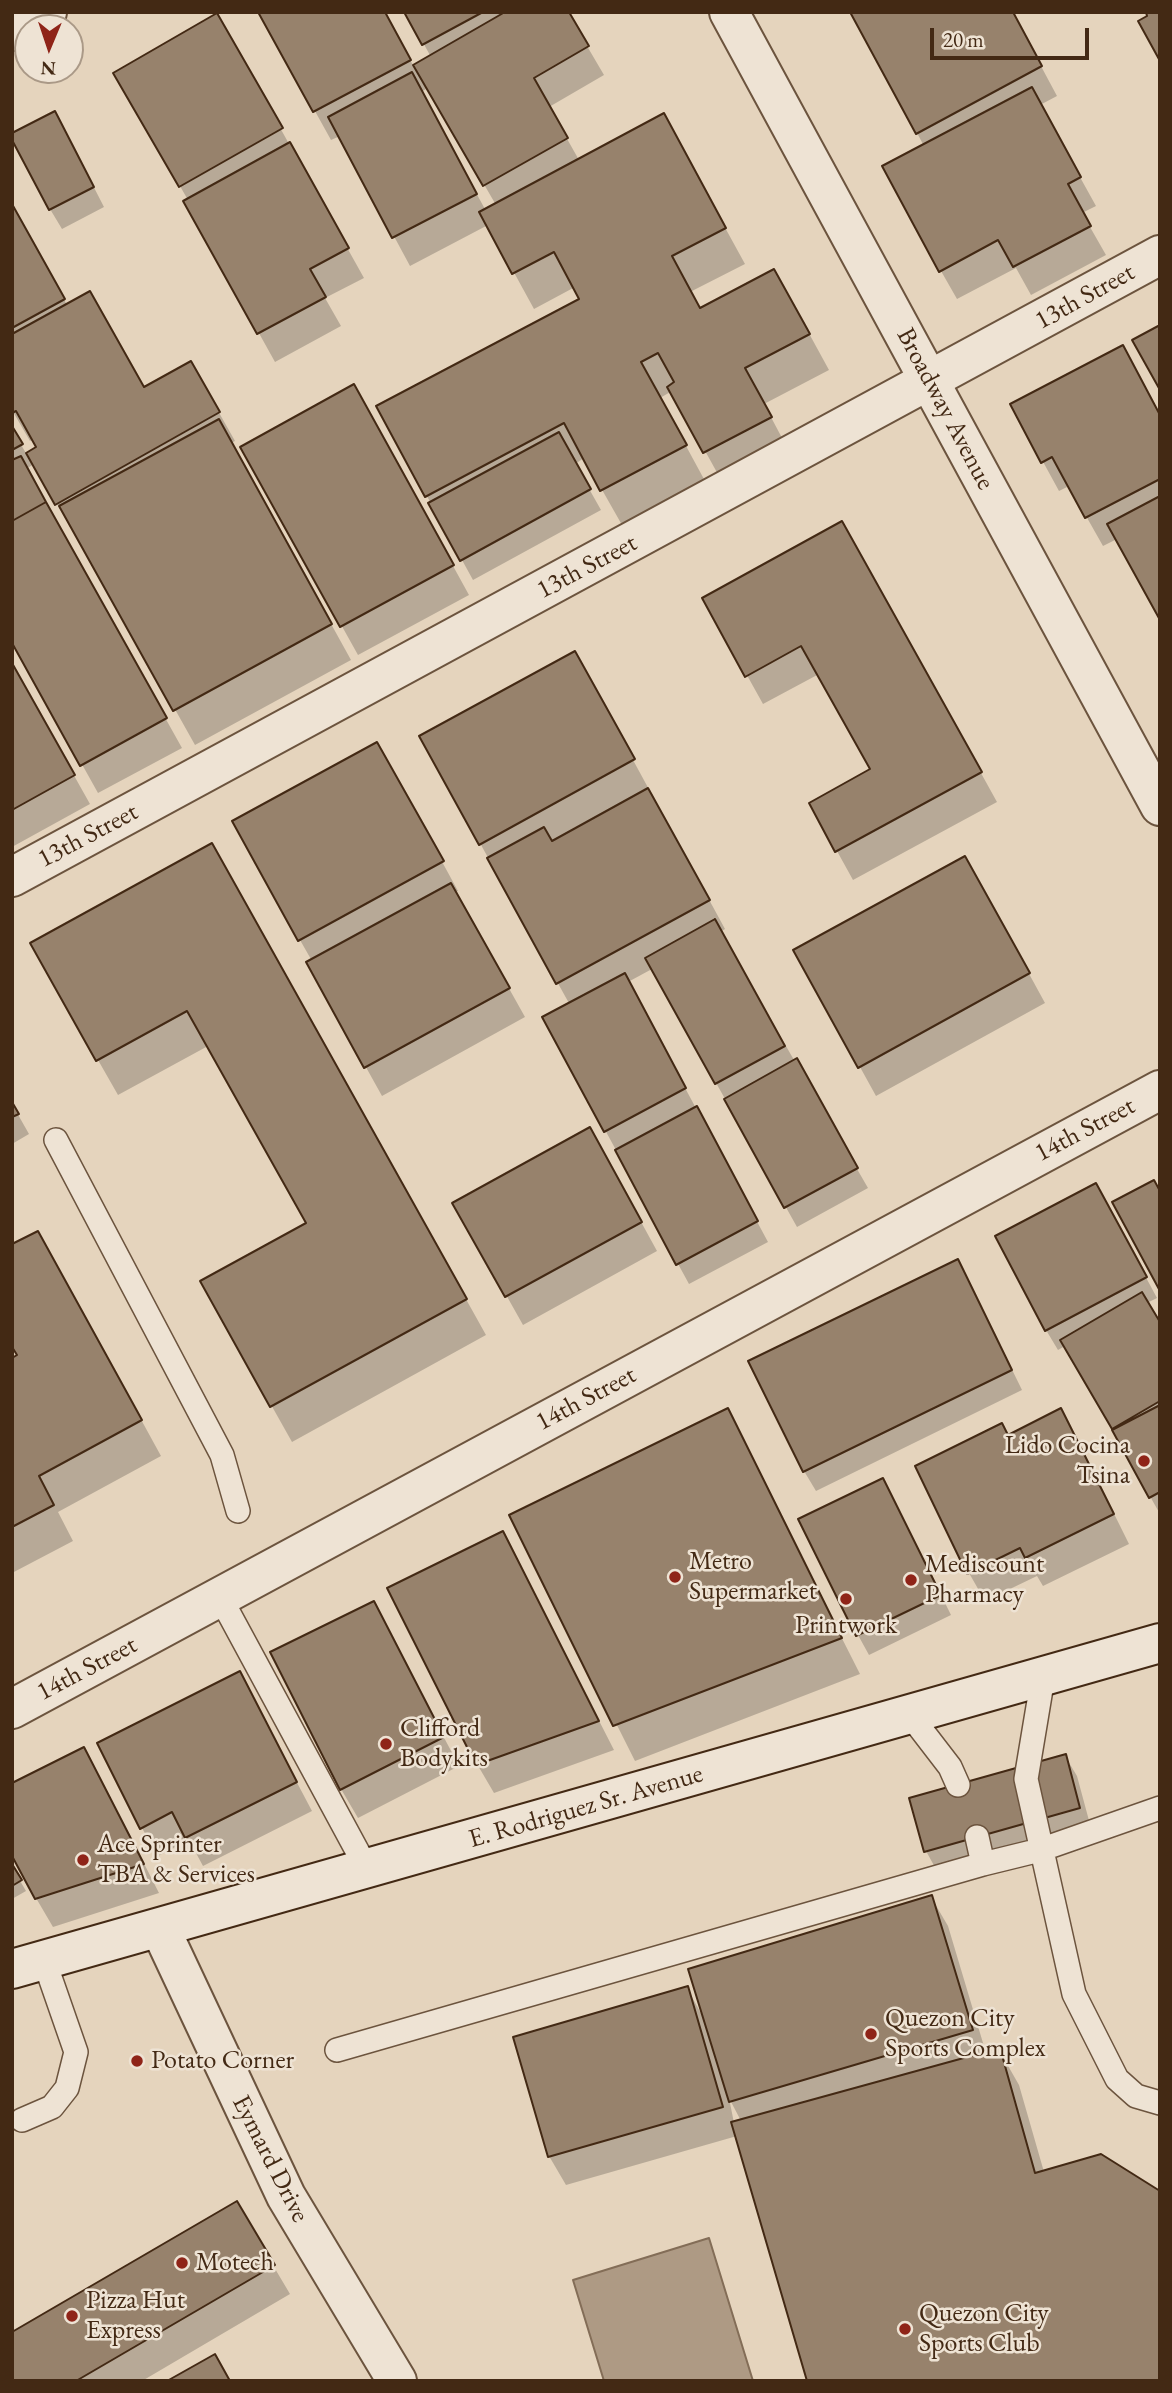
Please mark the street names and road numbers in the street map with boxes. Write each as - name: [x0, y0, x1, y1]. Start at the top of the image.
- street label: 13th Street: [1030, 257, 1140, 337]
- street label: Broadway Avenue: [889, 323, 1001, 495]
- street label: 13th Street: [532, 528, 642, 606]
- street label: 13th Street: [33, 797, 143, 875]
- street label: 14th Street: [1030, 1091, 1140, 1169]
- street label: 14th Street: [531, 1360, 641, 1438]
- street label: 14th Street: [32, 1630, 142, 1708]
- street label: E. Rodriguez Sr. Avenue: [465, 1759, 707, 1855]
- street label: Eymard Drive: [225, 2090, 315, 2228]

